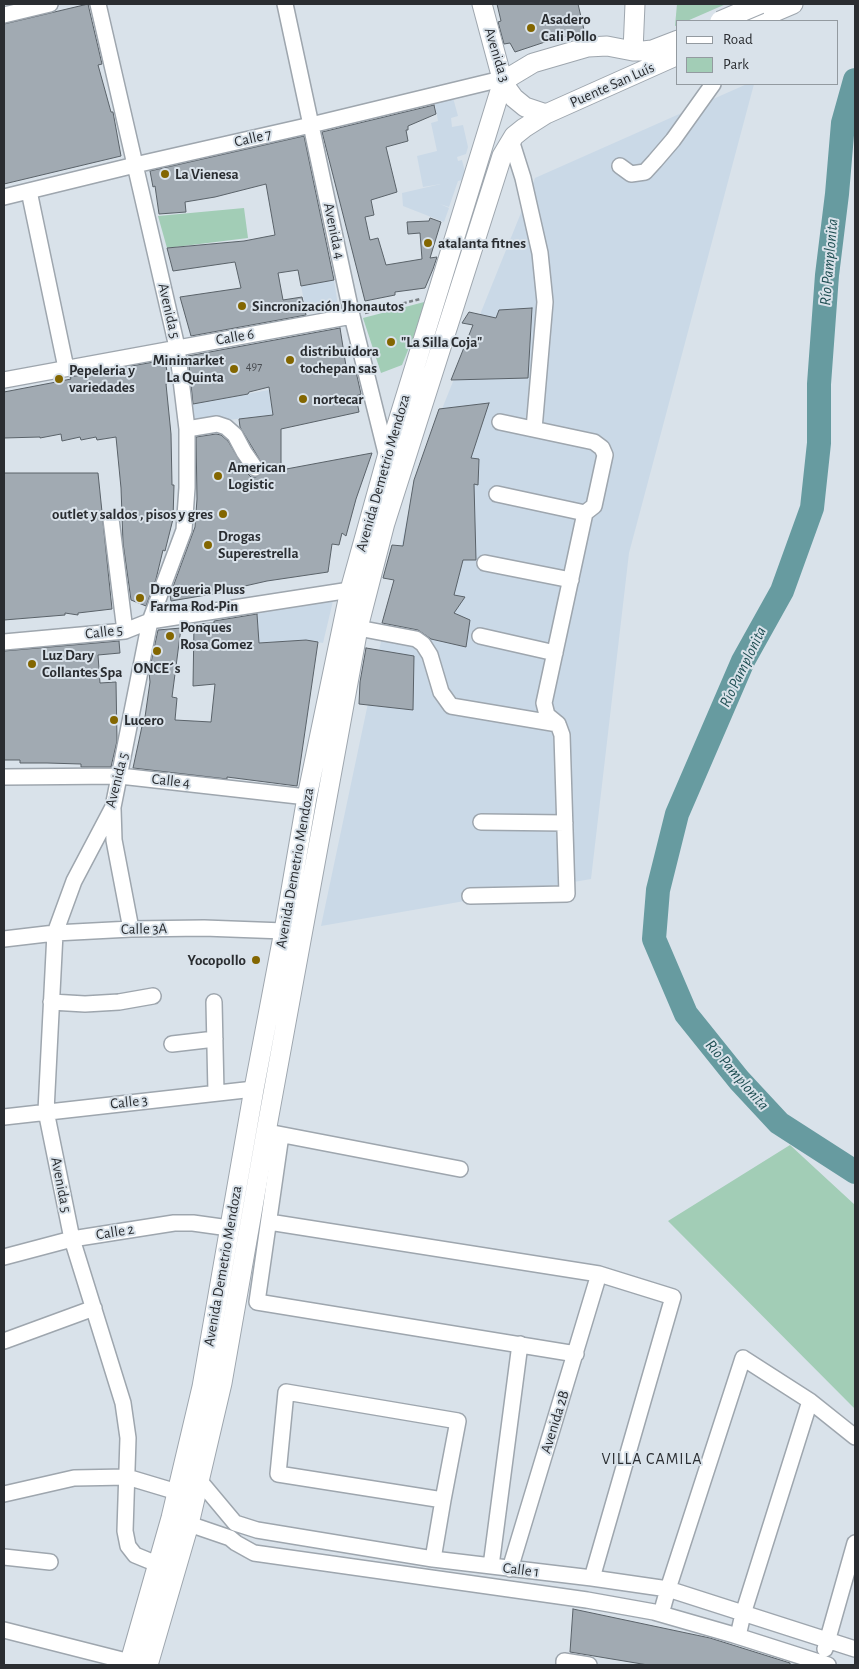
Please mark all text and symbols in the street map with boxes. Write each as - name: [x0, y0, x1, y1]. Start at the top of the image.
- place label: Asadero Cali Pollo: [541, 10, 597, 45]
- legend: [676, 20, 839, 85]
- marker: Asadero Cali Pollo: [525, 22, 537, 34]
- street label: Avenida 3: [480, 26, 514, 84]
- text: Road: [723, 32, 753, 47]
- text: Park: [723, 57, 749, 72]
- street label: Puente San Luís: [567, 58, 657, 112]
- street label: Calle 7: [233, 125, 273, 151]
- place label: La Vienesa: [175, 165, 239, 183]
- marker: La Vienesa: [159, 168, 171, 180]
- street label: Avenida 4: [319, 201, 349, 261]
- water label: Río Pamplonita: [816, 218, 842, 306]
- place label: atalanta fitnes: [438, 234, 526, 252]
- marker: atalanta fitnes: [422, 237, 434, 249]
- street label: Avenida 5: [154, 282, 184, 340]
- place label: Sincronización Jhonautos: [252, 297, 404, 315]
- marker: Sincronización Jhonautos: [236, 300, 248, 312]
- street label: Calle 6: [214, 325, 256, 349]
- place label: "La Silla Coja": [401, 333, 482, 351]
- marker: "La Silla Coja": [385, 336, 397, 348]
- place label: distribuidora tochepan sas: [300, 342, 379, 377]
- place label: Minimarket La Quinta: [153, 351, 224, 386]
- marker: distribuidora tochepan sas: [284, 354, 296, 366]
- house number: 497: [246, 359, 262, 373]
- place label: Pepeleria y variedades: [69, 361, 135, 396]
- marker: Minimarket La Quinta: [228, 363, 240, 375]
- marker: Pepeleria y variedades: [53, 373, 65, 385]
- place label: nortecar: [313, 390, 364, 408]
- street label: Avenida Demetrio Mendoza: [352, 392, 414, 554]
- marker: nortecar: [297, 393, 309, 405]
- place label: American Logistic: [228, 458, 286, 493]
- marker: American Logistic: [212, 470, 224, 482]
- place label: outlet y saldos , pisos y gres: [52, 505, 213, 523]
- marker: outlet y saldos , pisos y gres: [217, 508, 229, 520]
- place label: Drogas Superestrella: [218, 527, 299, 562]
- marker: Drogas Superestrella: [202, 539, 214, 551]
- place label: Drogueria Pluss Farma Rod-Pin: [150, 580, 245, 615]
- marker: Drogueria Pluss Farma Rod-Pin: [134, 592, 146, 604]
- place label: Ponques Rosa Gomez: [180, 618, 253, 653]
- street label: Calle 5: [84, 621, 124, 643]
- water label: Río Pamplonita: [715, 624, 771, 710]
- marker: Ponques Rosa Gomez: [164, 630, 176, 642]
- marker: ONCE´s: [151, 645, 163, 657]
- place label: Luz Dary Collantes Spa: [42, 646, 122, 681]
- marker: Luz Dary Collantes Spa: [26, 658, 38, 670]
- place label: ONCE´s: [134, 659, 180, 677]
- place label: Lucero: [124, 711, 164, 729]
- marker: Lucero: [108, 714, 120, 726]
- street label: Avenida 5: [101, 751, 133, 809]
- street label: Calle 4: [151, 770, 191, 792]
- street label: Avenida Demetrio Mendoza: [272, 786, 318, 950]
- street label: Calle 3A: [121, 920, 167, 938]
- place label: Yocopollo: [188, 951, 246, 969]
- marker: Yocopollo: [250, 954, 262, 966]
- water label: Río Pamplonita: [701, 1036, 773, 1114]
- street label: Calle 3: [109, 1091, 149, 1113]
- street label: Avenida 5: [47, 1156, 75, 1214]
- street label: Avenida Demetrio Mendoza: [200, 1184, 246, 1348]
- street label: Calle 2: [95, 1220, 135, 1244]
- street label: Avenida 2B: [537, 1388, 573, 1456]
- district label: VILLA CAMILA: [600, 1449, 704, 1469]
- street label: Calle 1: [502, 1559, 540, 1581]

